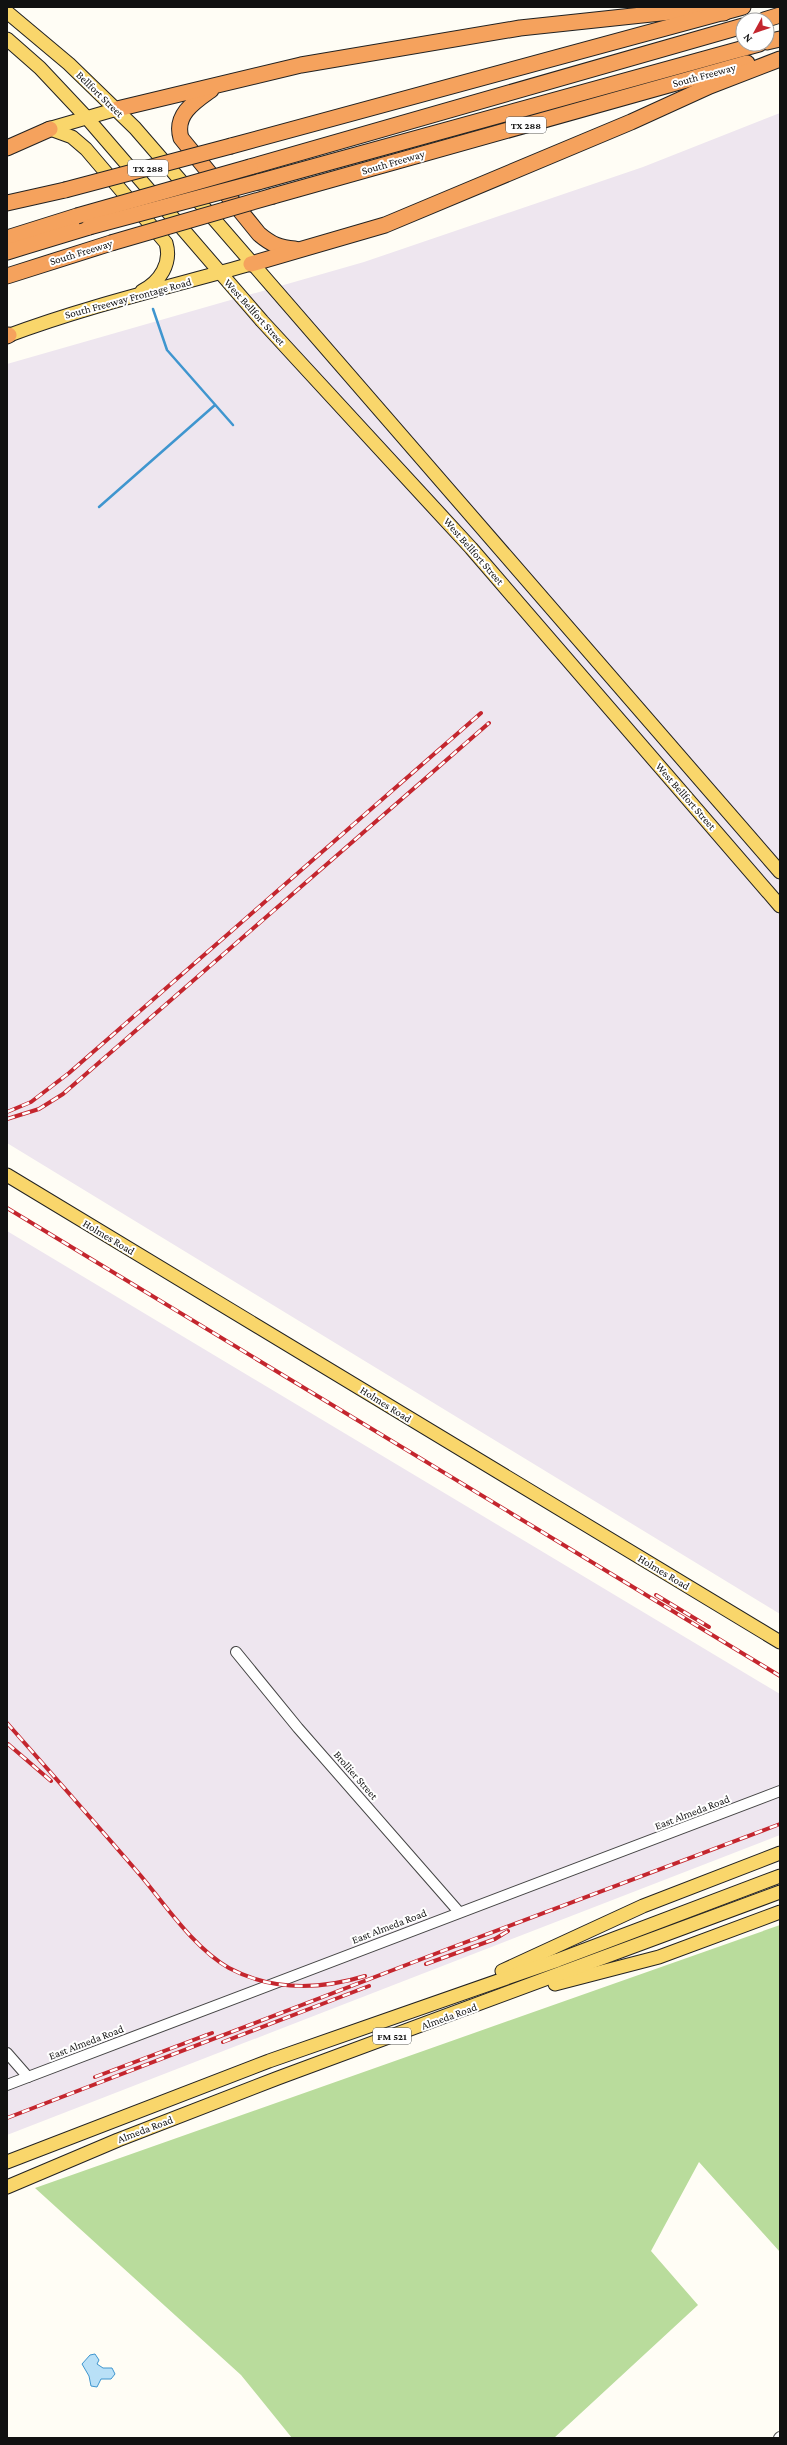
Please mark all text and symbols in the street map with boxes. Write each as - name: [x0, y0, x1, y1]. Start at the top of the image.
- north arrow: [735, 12, 775, 52]
- text: N: [740, 31, 754, 45]
- street label: South Freeway: [671, 61, 738, 90]
- street label: Bellfort Street: [74, 69, 126, 120]
- road number: TX 288: [506, 117, 546, 133]
- street label: South Freeway: [360, 147, 427, 178]
- road number: TX 288: [128, 160, 168, 176]
- street label: South Freeway: [48, 237, 115, 268]
- street label: South Freeway Frontage Road: [63, 275, 193, 322]
- street label: West Bellfort Street: [222, 276, 288, 348]
- street label: West Bellfort Street: [442, 515, 507, 587]
- street label: West Bellfort Street: [654, 760, 719, 832]
- street label: Holmes Road: [81, 1217, 137, 1257]
- street label: Holmes Road: [358, 1384, 414, 1425]
- street label: Holmes Road: [636, 1552, 692, 1592]
- street label: Brollier Street: [332, 1748, 381, 1802]
- street label: East Almeda Road: [653, 1792, 731, 1832]
- street label: East Almeda Road: [350, 1906, 428, 1946]
- street label: Almeda Road: [420, 2000, 479, 2032]
- street label: East Almeda Road: [47, 2022, 125, 2062]
- road number: FM 521: [373, 2028, 411, 2044]
- street label: Almeda Road: [116, 2113, 174, 2145]

